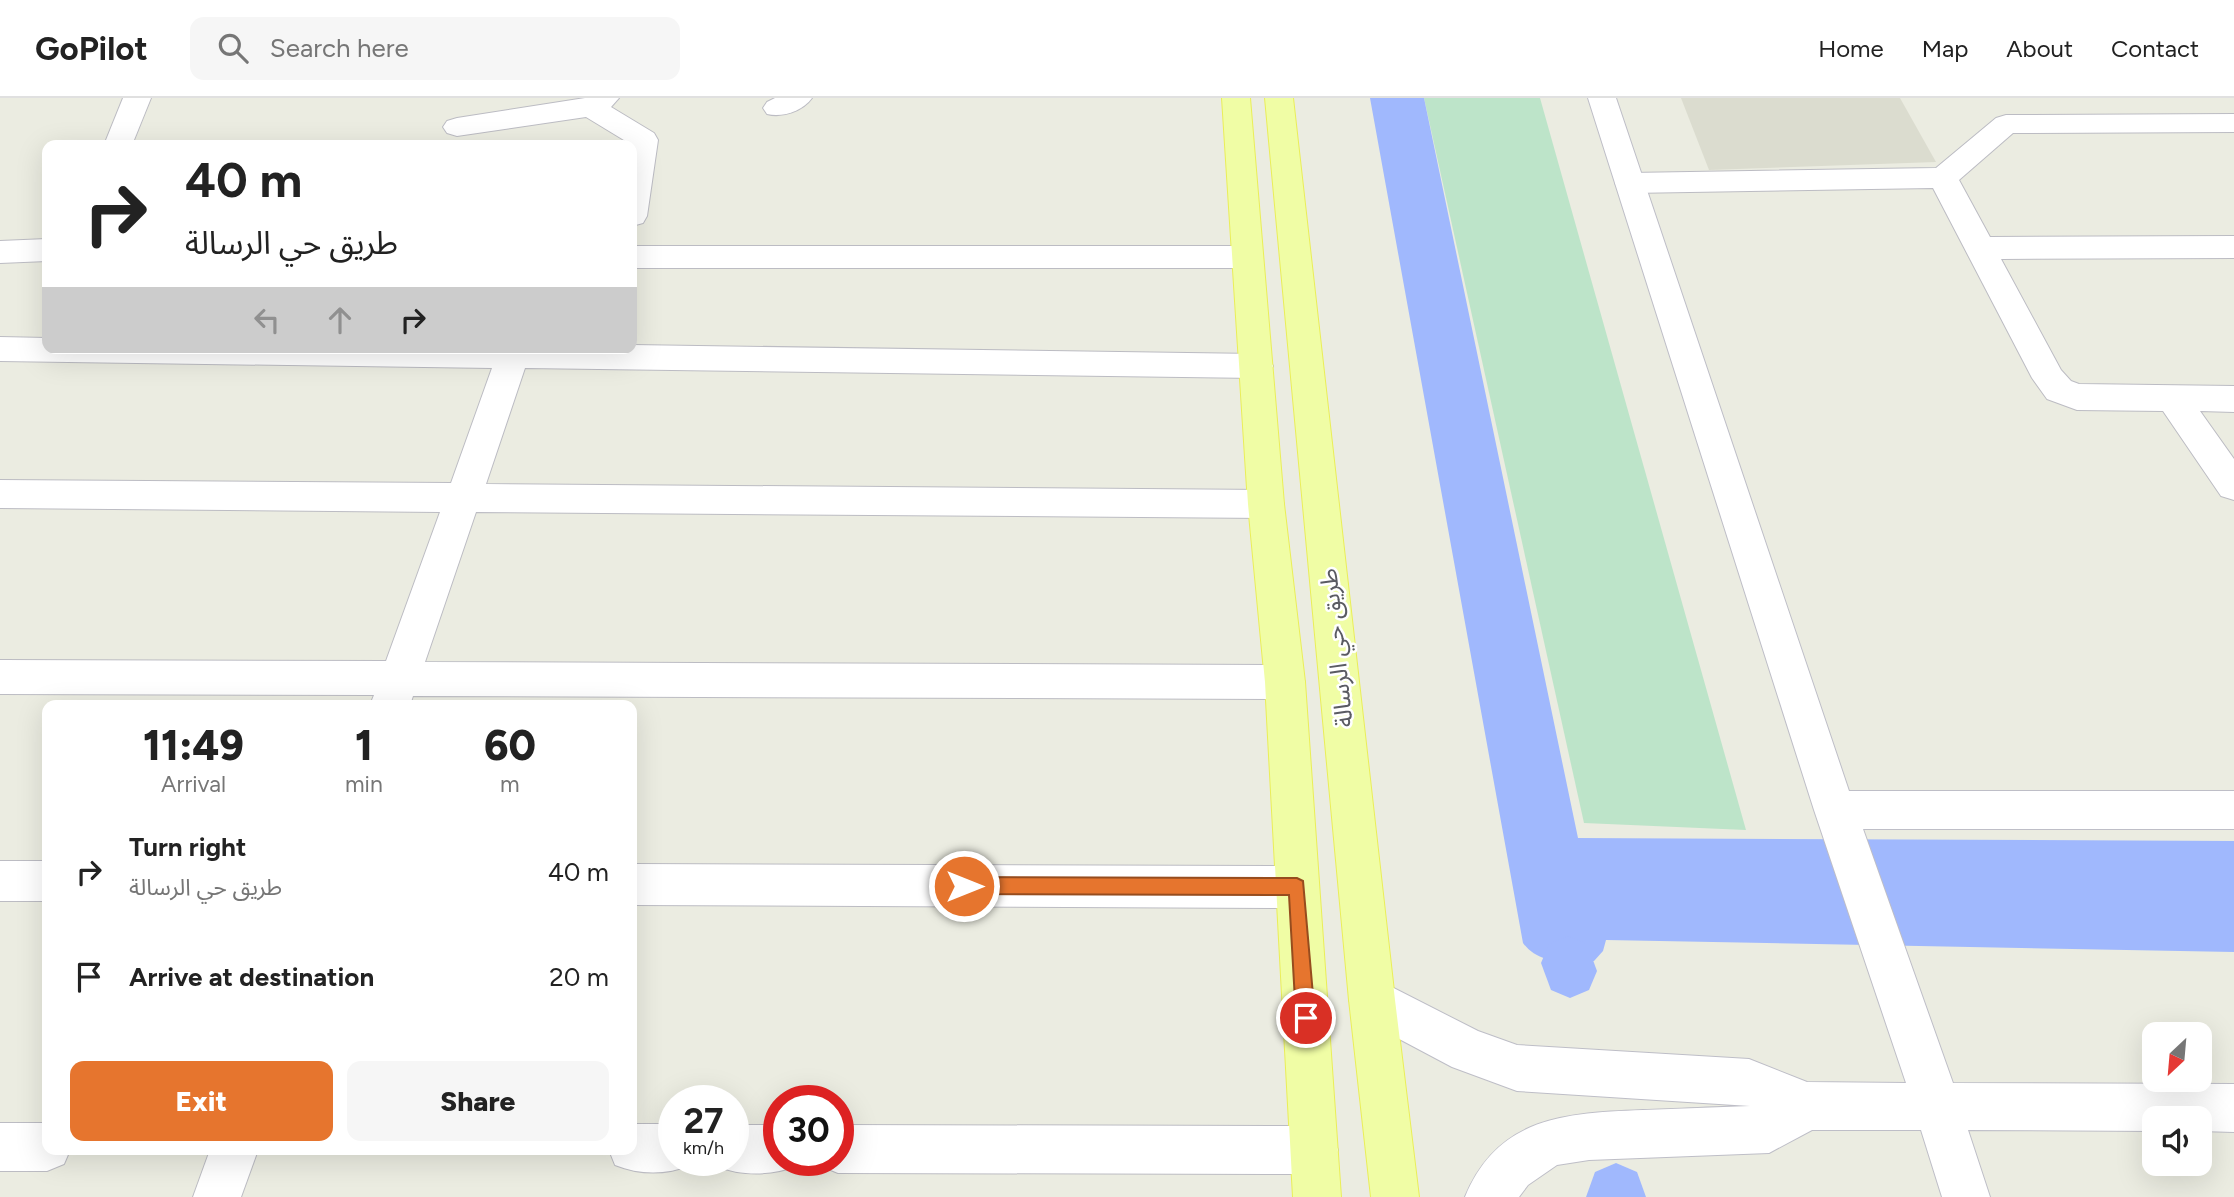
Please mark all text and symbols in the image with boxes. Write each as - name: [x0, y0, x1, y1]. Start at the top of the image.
- search box: [190, 17, 680, 80]
- text: GoPilot: [35, 29, 148, 68]
- icon: search: [214, 29, 252, 67]
- text: Search here: [270, 32, 409, 64]
- text: Home: [1818, 34, 1884, 63]
- text: Map: [1922, 34, 1968, 63]
- text: About: [2006, 34, 2073, 63]
- text: Contact: [2111, 34, 2199, 63]
- text: 40 m: [185, 150, 302, 209]
- icon: right: [70, 168, 161, 259]
- text: طريق حي الرسالة: [185, 224, 398, 262]
- icon: left: [248, 301, 286, 339]
- icon: ahead: [321, 301, 359, 339]
- icon: right: [394, 301, 432, 339]
- street label: طريق حي الرسالة: [1313, 567, 1363, 729]
- text: 11:49: [143, 720, 244, 771]
- text: 1: [355, 720, 373, 771]
- text: 60: [484, 720, 536, 771]
- text: Arrival: [161, 770, 226, 798]
- text: min: [345, 770, 383, 798]
- text: m: [500, 770, 520, 798]
- text: Turn right: [129, 831, 246, 863]
- position arrow: [927, 849, 1001, 923]
- icon: right: [70, 853, 108, 891]
- text: 40 m: [548, 856, 609, 888]
- text: طريق حي الرسالة: [129, 873, 282, 901]
- icon: arrive: [70, 958, 108, 996]
- text: Arrive at destination: [129, 961, 374, 993]
- text: 20 m: [549, 961, 609, 993]
- pin: [1276, 988, 1336, 1048]
- icon: arrive: [1287, 999, 1325, 1037]
- north arrow: [2142, 1022, 2212, 1092]
- map controls: [2142, 1022, 2212, 1176]
- button: Exit: [70, 1061, 333, 1141]
- button: Share: [347, 1061, 609, 1141]
- speed limit sign: 30: [763, 1085, 854, 1176]
- text: 27: [684, 1100, 723, 1142]
- button: sound: [2142, 1106, 2212, 1176]
- text: km/h: [683, 1137, 724, 1159]

